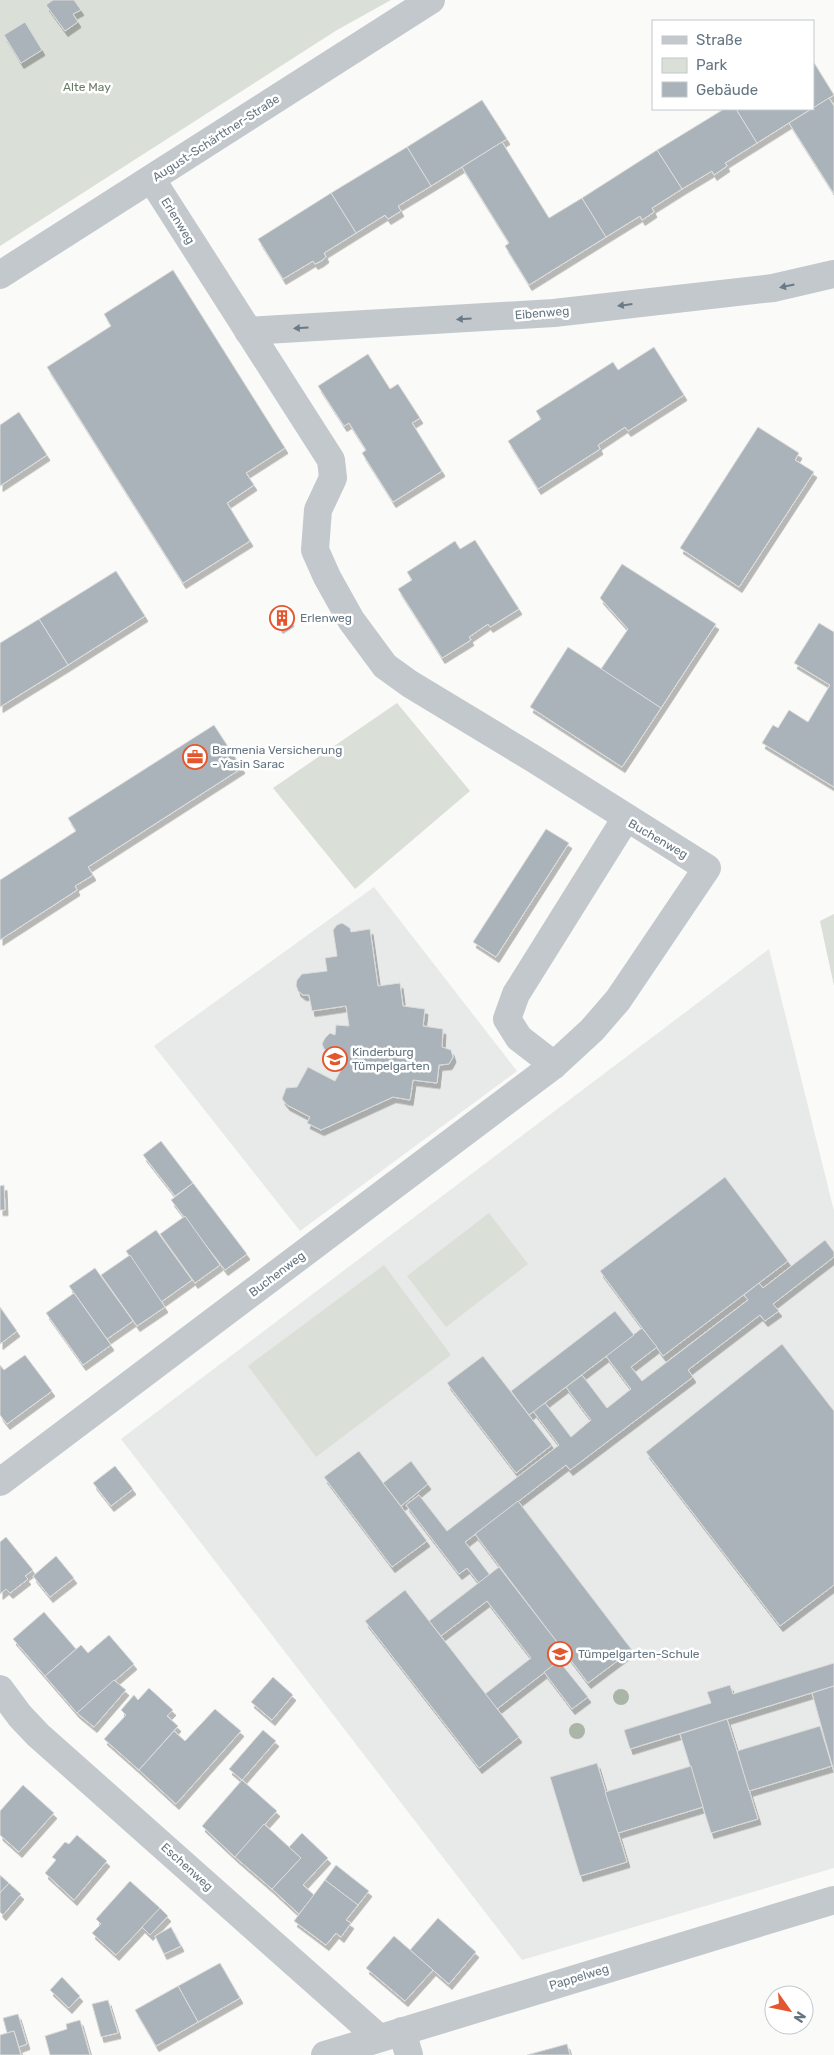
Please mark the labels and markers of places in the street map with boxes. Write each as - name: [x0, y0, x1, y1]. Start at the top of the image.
- building icon: Erlenweg: [269, 605, 295, 631]
- place label: Erlenweg: [300, 611, 352, 625]
- place label: Barmenia Versicherung - Yasin Sarac: [212, 743, 342, 771]
- office icon: Barmenia Versicherung - Yasin Sarac: [182, 744, 208, 770]
- place label: Kinderburg Tümpelgarten: [352, 1045, 430, 1073]
- school or university icon: Kinderburg Tümpelgarten: [322, 1046, 348, 1072]
- school or university icon: Tümpelgarten-Schule: [547, 1641, 573, 1667]
- place label: Tümpelgarten-Schule: [578, 1647, 700, 1661]

